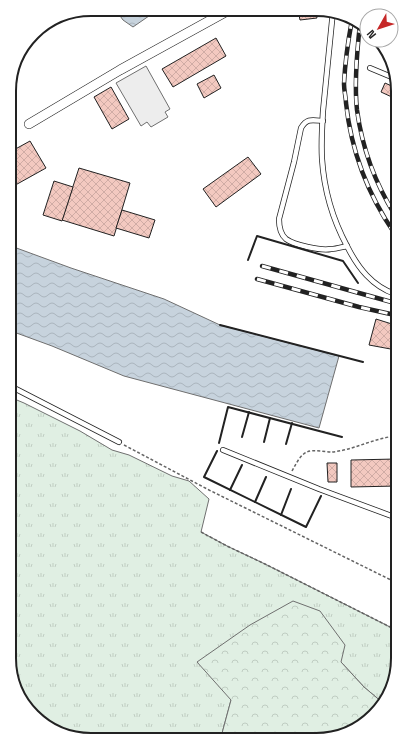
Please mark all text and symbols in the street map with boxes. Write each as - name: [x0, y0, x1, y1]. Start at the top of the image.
- north arrow: [359, 8, 399, 48]
- text: N: [363, 27, 379, 42]

